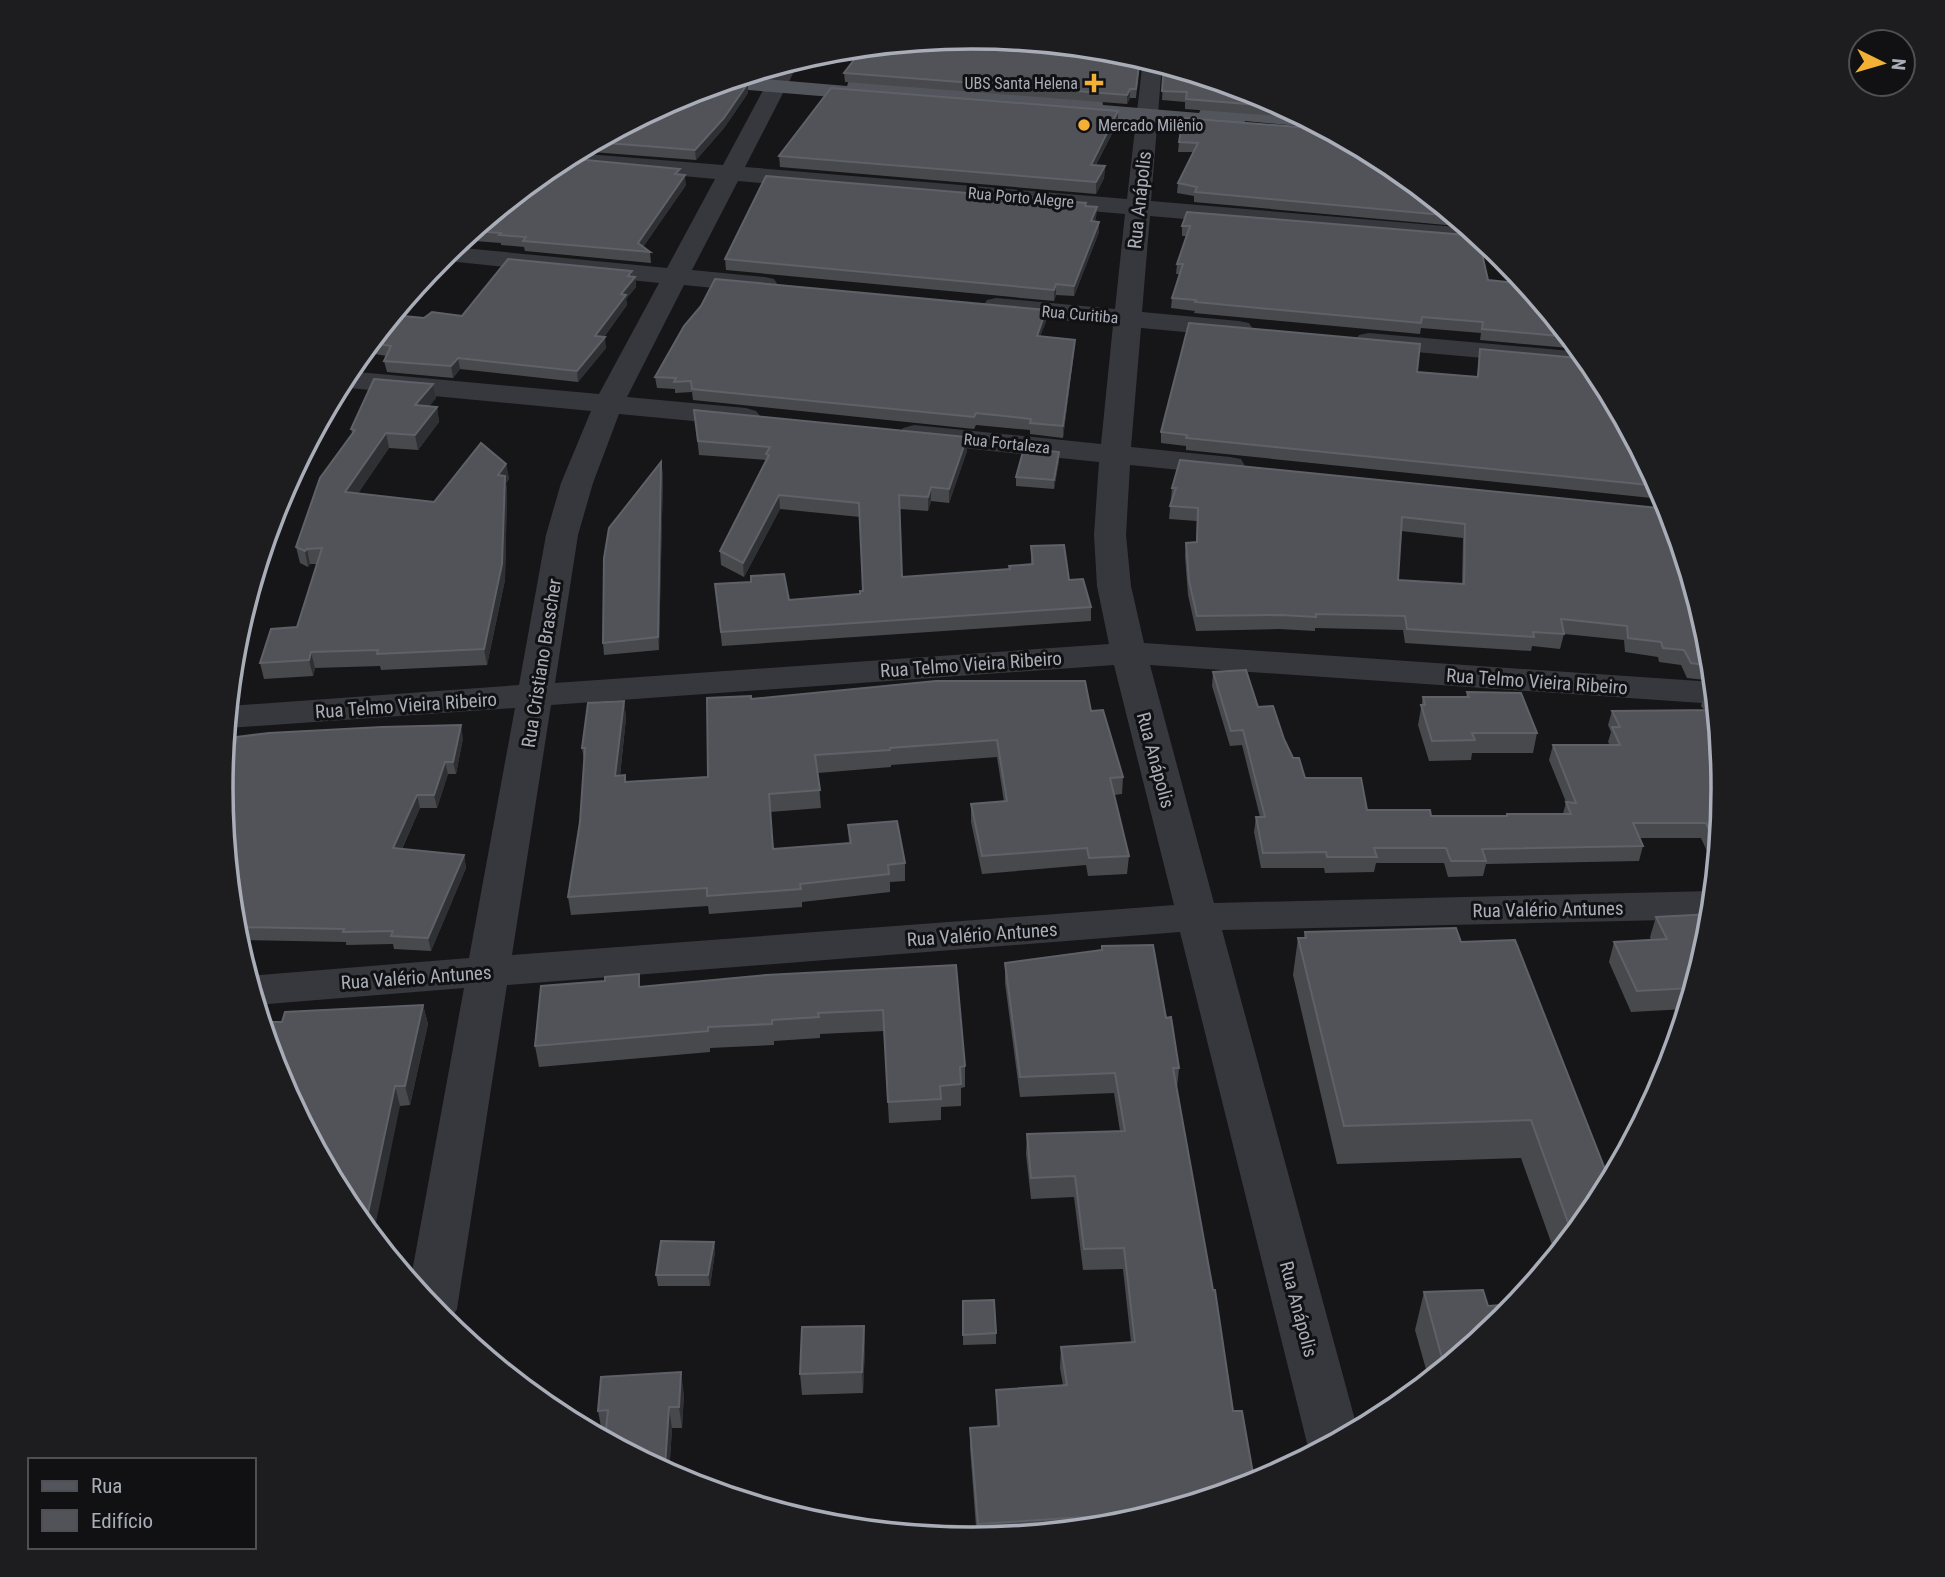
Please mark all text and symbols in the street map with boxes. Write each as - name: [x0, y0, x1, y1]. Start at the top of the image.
- north arrow: [1847, 28, 1917, 98]
- text: N: [1886, 58, 1910, 71]
- marker: UBS Santa Helena: [1084, 73, 1104, 93]
- place label: UBS Santa Helena: [965, 74, 1078, 93]
- place label: Mercado Milênio: [1098, 116, 1203, 135]
- marker: Mercado Milênio: [1076, 117, 1092, 133]
- street label: Rua Anápolis: [1123, 150, 1156, 250]
- street label: Rua Porto Alegre: [967, 183, 1075, 212]
- street label: Rua Curitiba: [1041, 302, 1119, 327]
- street label: Rua Fortaleza: [963, 430, 1051, 457]
- street label: Rua Cristiano Brascher: [517, 577, 566, 749]
- street label: Rua Telmo Vieira Ribeiro: [879, 647, 1063, 682]
- street label: Rua Telmo Vieira Ribeiro: [1445, 664, 1629, 699]
- street label: Rua Telmo Vieira Ribeiro: [314, 688, 498, 723]
- street label: Rua Anápolis: [1132, 710, 1179, 811]
- street label: Rua Valério Antunes: [1472, 897, 1624, 922]
- street label: Rua Valério Antunes: [906, 918, 1058, 951]
- street label: Rua Valério Antunes: [340, 961, 492, 994]
- street label: Rua Anápolis: [1275, 1259, 1322, 1360]
- legend: [28, 1458, 256, 1549]
- text: Rua: [91, 1474, 122, 1498]
- text: Edifício: [91, 1509, 153, 1533]

